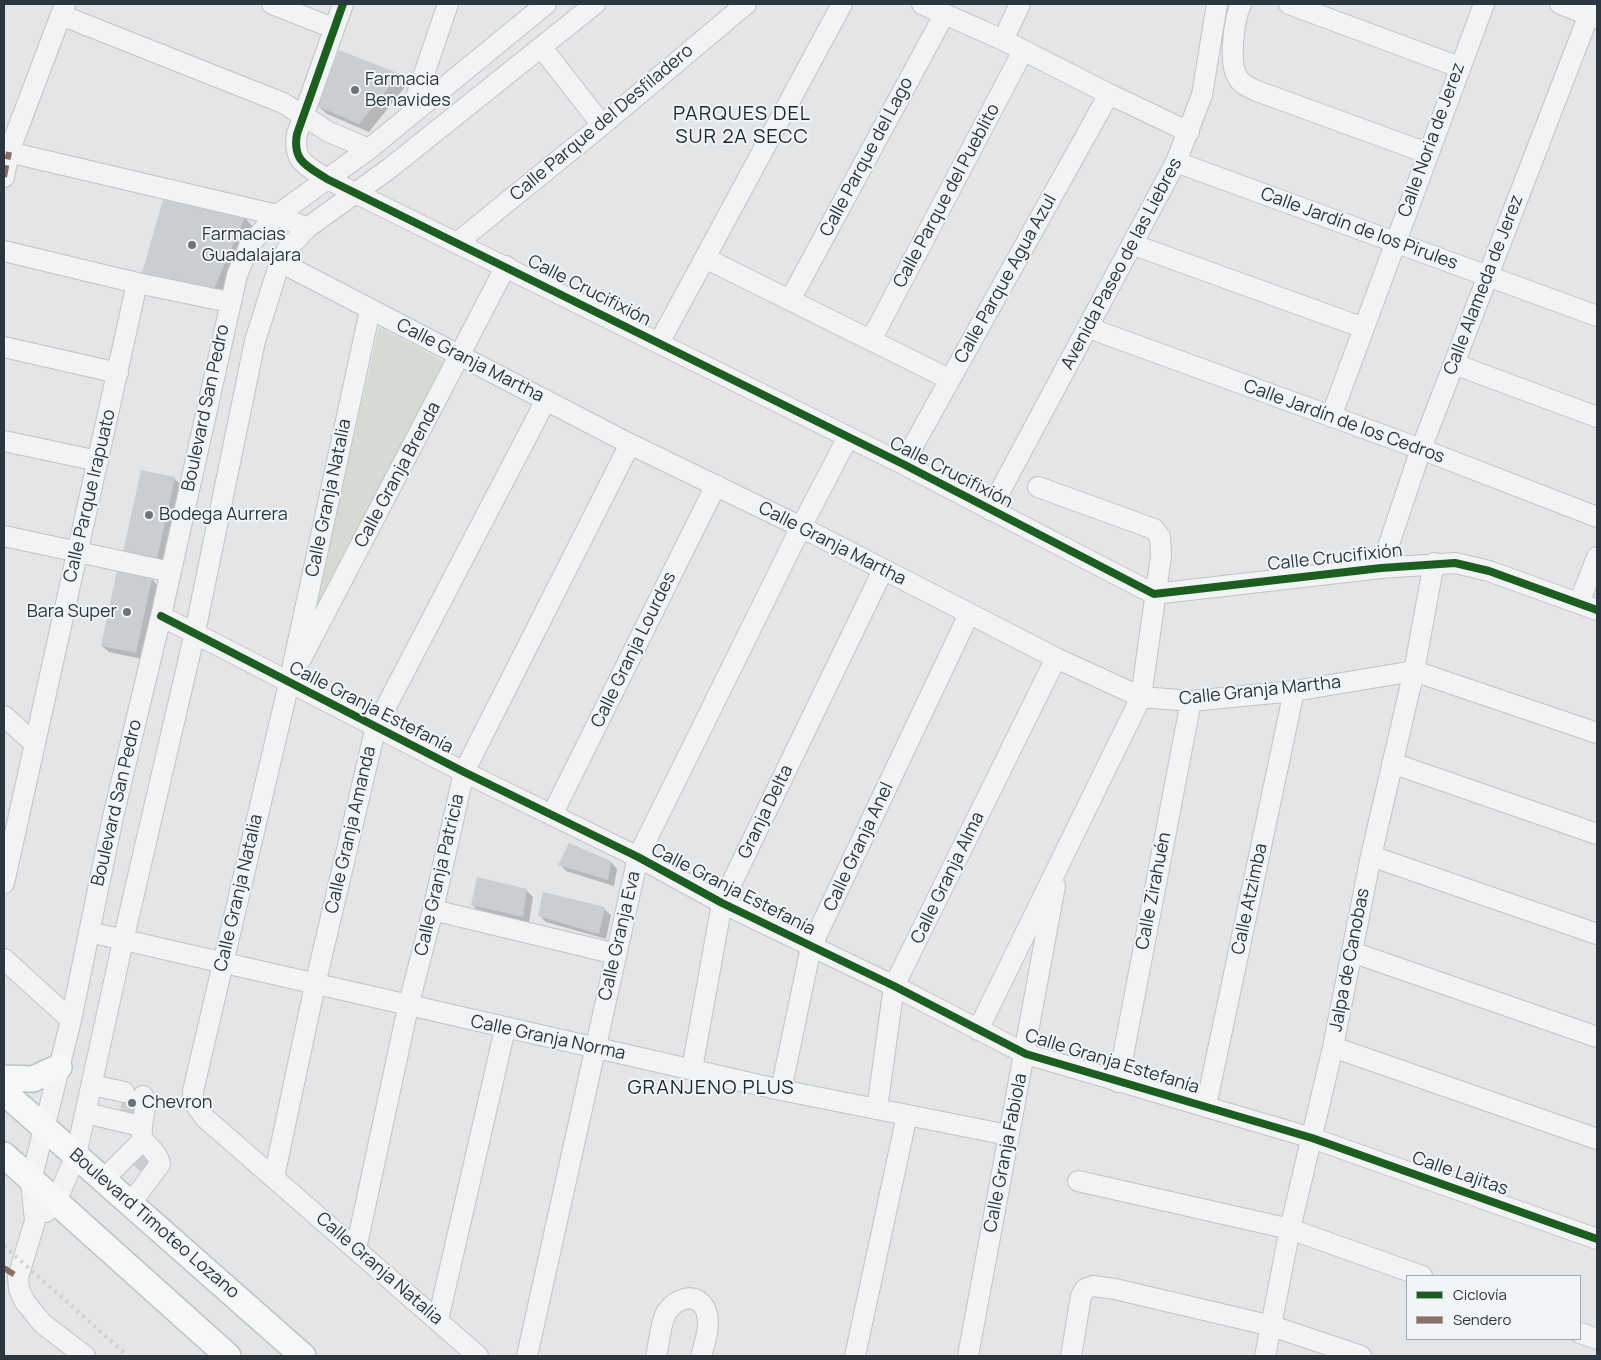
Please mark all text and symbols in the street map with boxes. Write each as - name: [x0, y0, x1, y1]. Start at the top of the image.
- street label: Calle Parque del Desfiladero: [506, 40, 698, 206]
- street label: Calle Noria de Jerez: [1394, 60, 1470, 220]
- place label: Farmacia Benavides: [365, 69, 451, 112]
- street label: Calle Parque del Lago: [816, 74, 918, 240]
- marker: Farmacia Benavides: [349, 84, 361, 96]
- street label: Calle Parque del Pueblito: [889, 100, 1005, 292]
- district label: PARQUES DEL SUR 2A SECC: [672, 102, 812, 149]
- street label: Avenida Paseo de las Liebres: [1057, 155, 1187, 373]
- street label: Calle Jardín de los Pirules: [1257, 183, 1461, 275]
- street label: Calle Parque Agua Azul: [950, 191, 1062, 367]
- street label: Calle Alameda de Jerez: [1440, 192, 1528, 378]
- place label: Farmacias Guadalajara: [202, 224, 301, 266]
- marker: Farmacias Guadalajara: [186, 239, 198, 251]
- street label: Calle Crucifixión: [524, 251, 654, 331]
- street label: Calle Granja Martha: [393, 314, 547, 408]
- street label: Boulevard San Pedro: [178, 322, 234, 494]
- street label: Calle Jardín de los Cedros: [1241, 376, 1447, 468]
- street label: Calle Granja Brenda: [350, 398, 446, 552]
- street label: Calle Parque Irapuato: [60, 407, 120, 585]
- street label: Calle Granja Natalia: [302, 417, 356, 579]
- street label: Calle Crucifixión: [886, 433, 1016, 513]
- street label: Calle Granja Martha: [755, 497, 909, 591]
- place label: Bodega Aurrera: [159, 504, 288, 526]
- marker: Bodega Aurrera: [143, 509, 155, 521]
- street label: Calle Crucifixión: [1267, 540, 1403, 576]
- street label: Calle Granja Lourdes: [587, 569, 681, 731]
- place label: Bara Super: [27, 601, 117, 623]
- marker: Bara Super: [121, 606, 133, 618]
- street label: Calle Granja Estefanía: [285, 657, 457, 759]
- street label: Calle Granja Martha: [1178, 672, 1342, 710]
- street label: Boulevard San Pedro: [87, 718, 147, 888]
- street label: Calle Granja Amanda: [321, 744, 381, 916]
- street label: Granja Delta: [734, 762, 798, 862]
- street label: Calle Granja Anel: [820, 779, 898, 915]
- street label: Calle Granja Patricia: [411, 792, 469, 958]
- street label: Calle Granja Alma: [907, 809, 989, 947]
- street label: Calle Granja Natalia: [210, 812, 268, 974]
- street label: Calle Zirahuén: [1132, 830, 1176, 952]
- street label: Calle Granja Estefanía: [647, 839, 819, 941]
- street label: Calle Atzimba: [1228, 841, 1272, 957]
- street label: Calle Granja Eva: [595, 869, 645, 1003]
- street label: Jalpa de Canobas: [1325, 886, 1375, 1034]
- street label: Calle Granja Norma: [469, 1011, 627, 1065]
- street label: Calle Granja Estefanía: [1022, 1025, 1202, 1099]
- street label: Calle Granja Fabiola: [980, 1072, 1032, 1234]
- district label: GRANJENO PLUS: [626, 1076, 796, 1100]
- place label: Chevron: [142, 1092, 213, 1114]
- marker: Chevron: [126, 1097, 138, 1109]
- street label: Boulevard Timoteo Lozano: [65, 1144, 243, 1304]
- street label: Calle Lajitas: [1409, 1148, 1511, 1200]
- street label: Calle Granja Natalia: [311, 1208, 447, 1330]
- legend: [1406, 1275, 1581, 1340]
- text: Ciclovía: [1453, 1284, 1507, 1305]
- text: Sendero: [1453, 1309, 1511, 1330]

